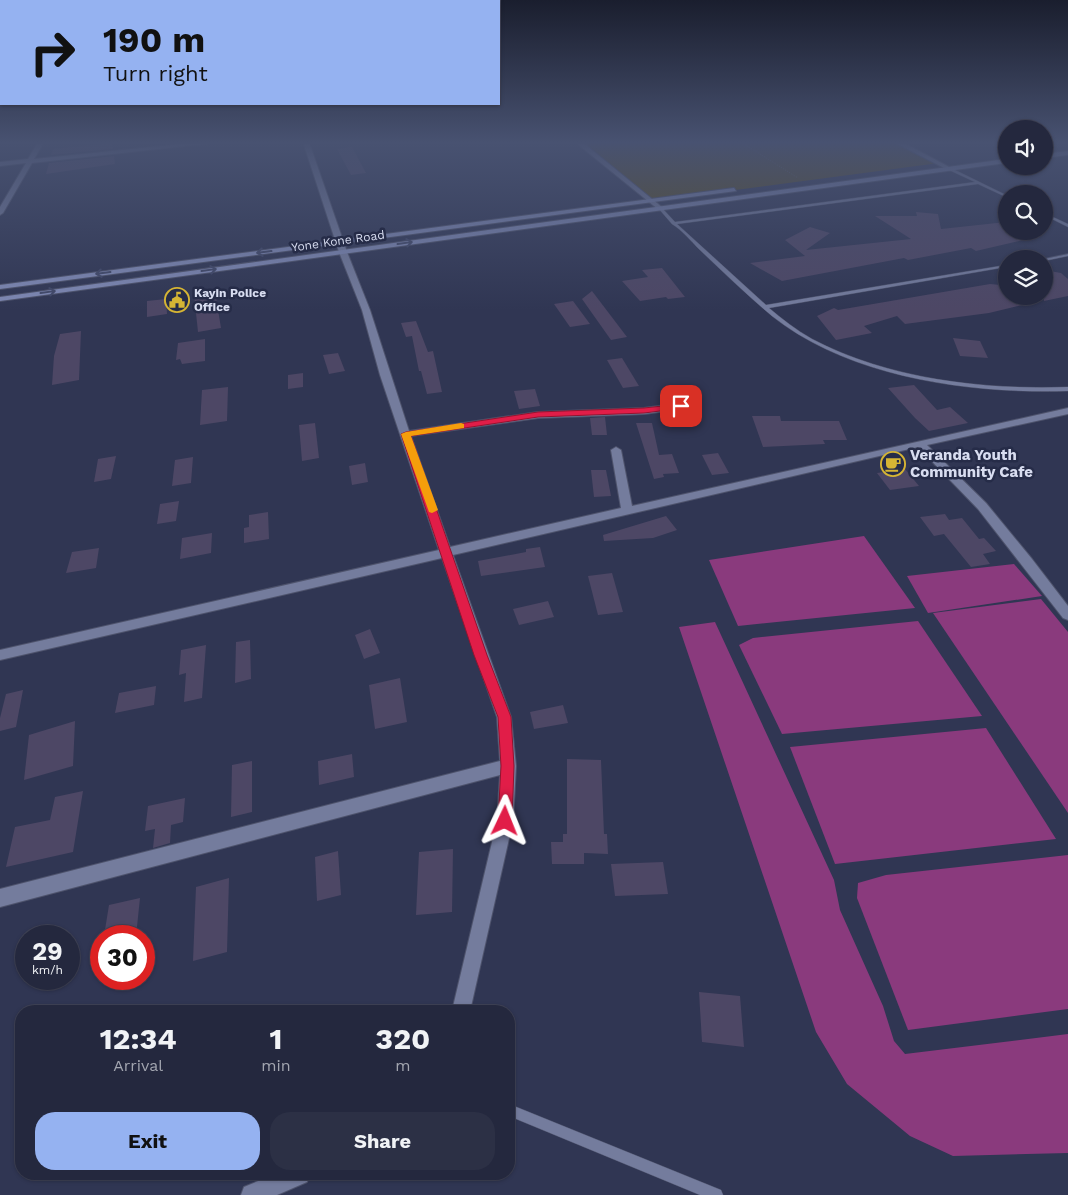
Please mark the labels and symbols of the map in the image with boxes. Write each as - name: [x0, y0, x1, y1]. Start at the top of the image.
- street label: Yone Kone Road: [291, 228, 385, 254]
- one-way arrow: [397, 238, 413, 248]
- one-way arrow: [256, 247, 272, 257]
- one-way arrow: [201, 265, 217, 275]
- one-way arrow: [95, 268, 111, 278]
- place label: Kayin Police Office: [194, 286, 266, 314]
- one-way arrow: [40, 287, 56, 297]
- public building icon: Kayin Police Office: [164, 287, 190, 313]
- pin: [660, 385, 702, 427]
- place label: Veranda Youth Community Cafe: [910, 446, 1033, 481]
- cafe icon: Veranda Youth Community Cafe: [880, 451, 906, 477]
- position arrow: [478, 794, 530, 846]
- speed limit sign: 30: [90, 925, 155, 990]

